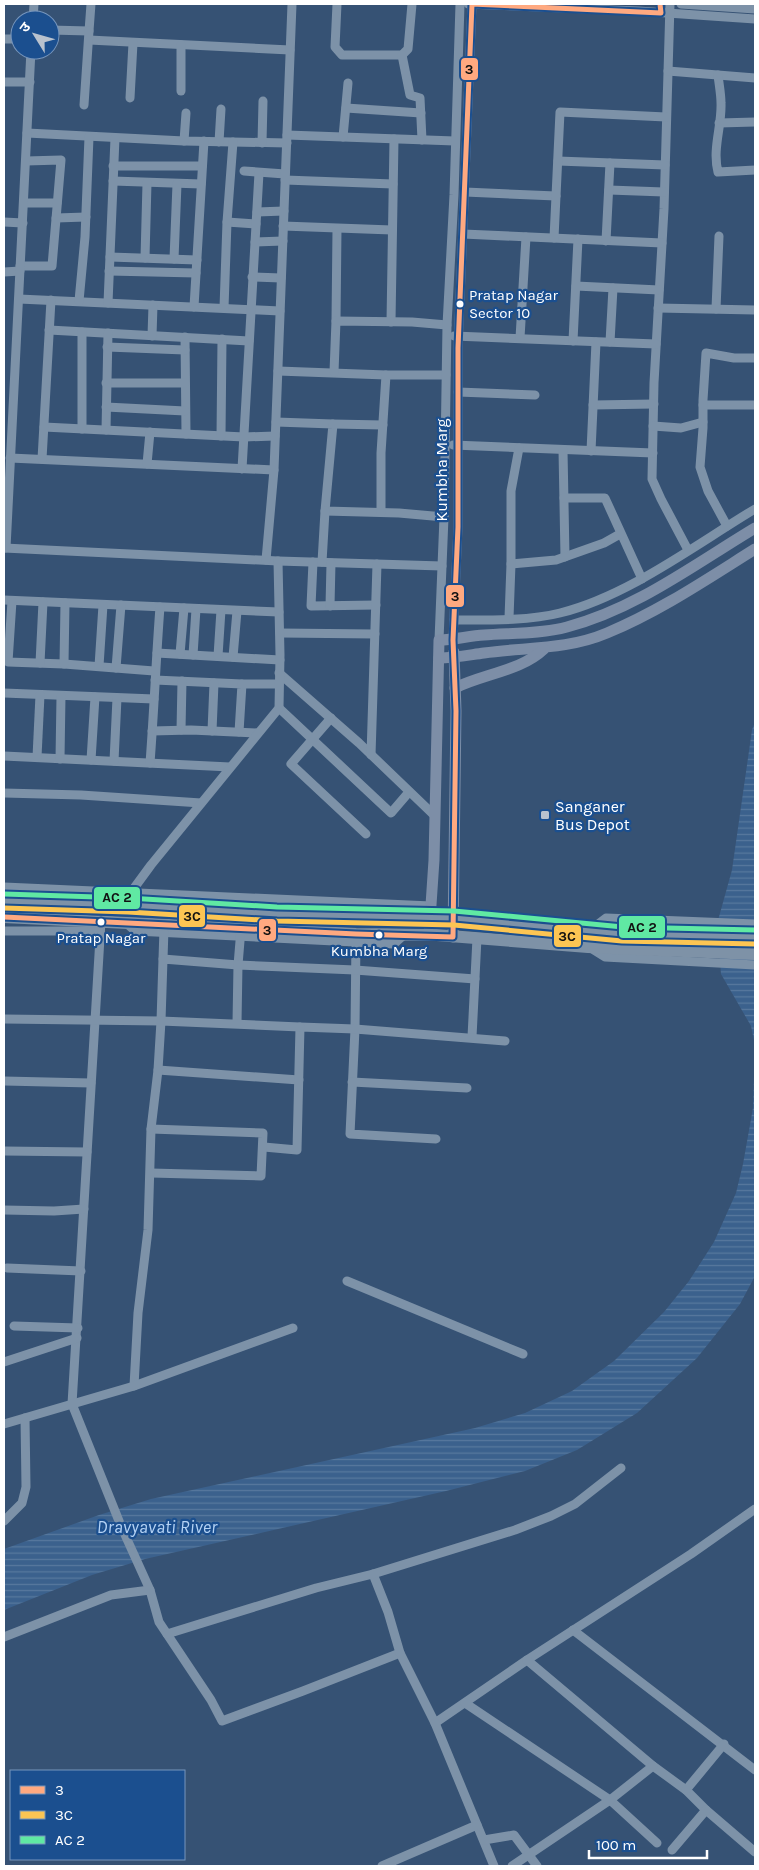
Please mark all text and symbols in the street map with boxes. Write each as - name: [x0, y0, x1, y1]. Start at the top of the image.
- north arrow: [10, 10, 60, 60]
- text: उ: [16, 18, 35, 36]
- line badge: 3: [460, 57, 479, 81]
- text: 3: [465, 61, 473, 78]
- place label: Pratap Nagar Sector 10: [469, 286, 558, 322]
- marker: Pratap Nagar Sector 10: [455, 299, 465, 309]
- street label: Kumbha Marg: [432, 418, 451, 522]
- line badge: 3: [445, 584, 465, 608]
- text: 3: [451, 588, 459, 605]
- place label: Sanganer Bus Depot: [555, 797, 630, 834]
- marker: Sanganer Bus Depot: [539, 809, 551, 821]
- line badge: AC 2: [93, 886, 141, 910]
- text: AC 2: [102, 889, 132, 906]
- line badge: 3C: [178, 904, 206, 928]
- text: 3C: [183, 908, 201, 925]
- line badge: AC 2: [618, 915, 666, 939]
- marker: Pratap Nagar: [96, 917, 106, 927]
- line badge: 3: [258, 918, 277, 942]
- text: AC 2: [627, 919, 657, 936]
- text: 3: [263, 922, 271, 939]
- line badge: 3C: [553, 924, 582, 948]
- text: 3C: [558, 928, 576, 945]
- place label: Pratap Nagar: [57, 929, 146, 947]
- marker: Kumbha Marg: [374, 930, 384, 940]
- place label: Kumbha Marg: [331, 942, 428, 960]
- water label: Dravyavati River: [97, 1516, 218, 1538]
- legend: [10, 1770, 185, 1860]
- text: 3: [55, 1781, 64, 1799]
- text: 3C: [55, 1806, 73, 1824]
- scale bar: [589, 1828, 706, 1860]
- text: AC 2: [55, 1831, 85, 1849]
- text: 100 m: [596, 1836, 636, 1854]

